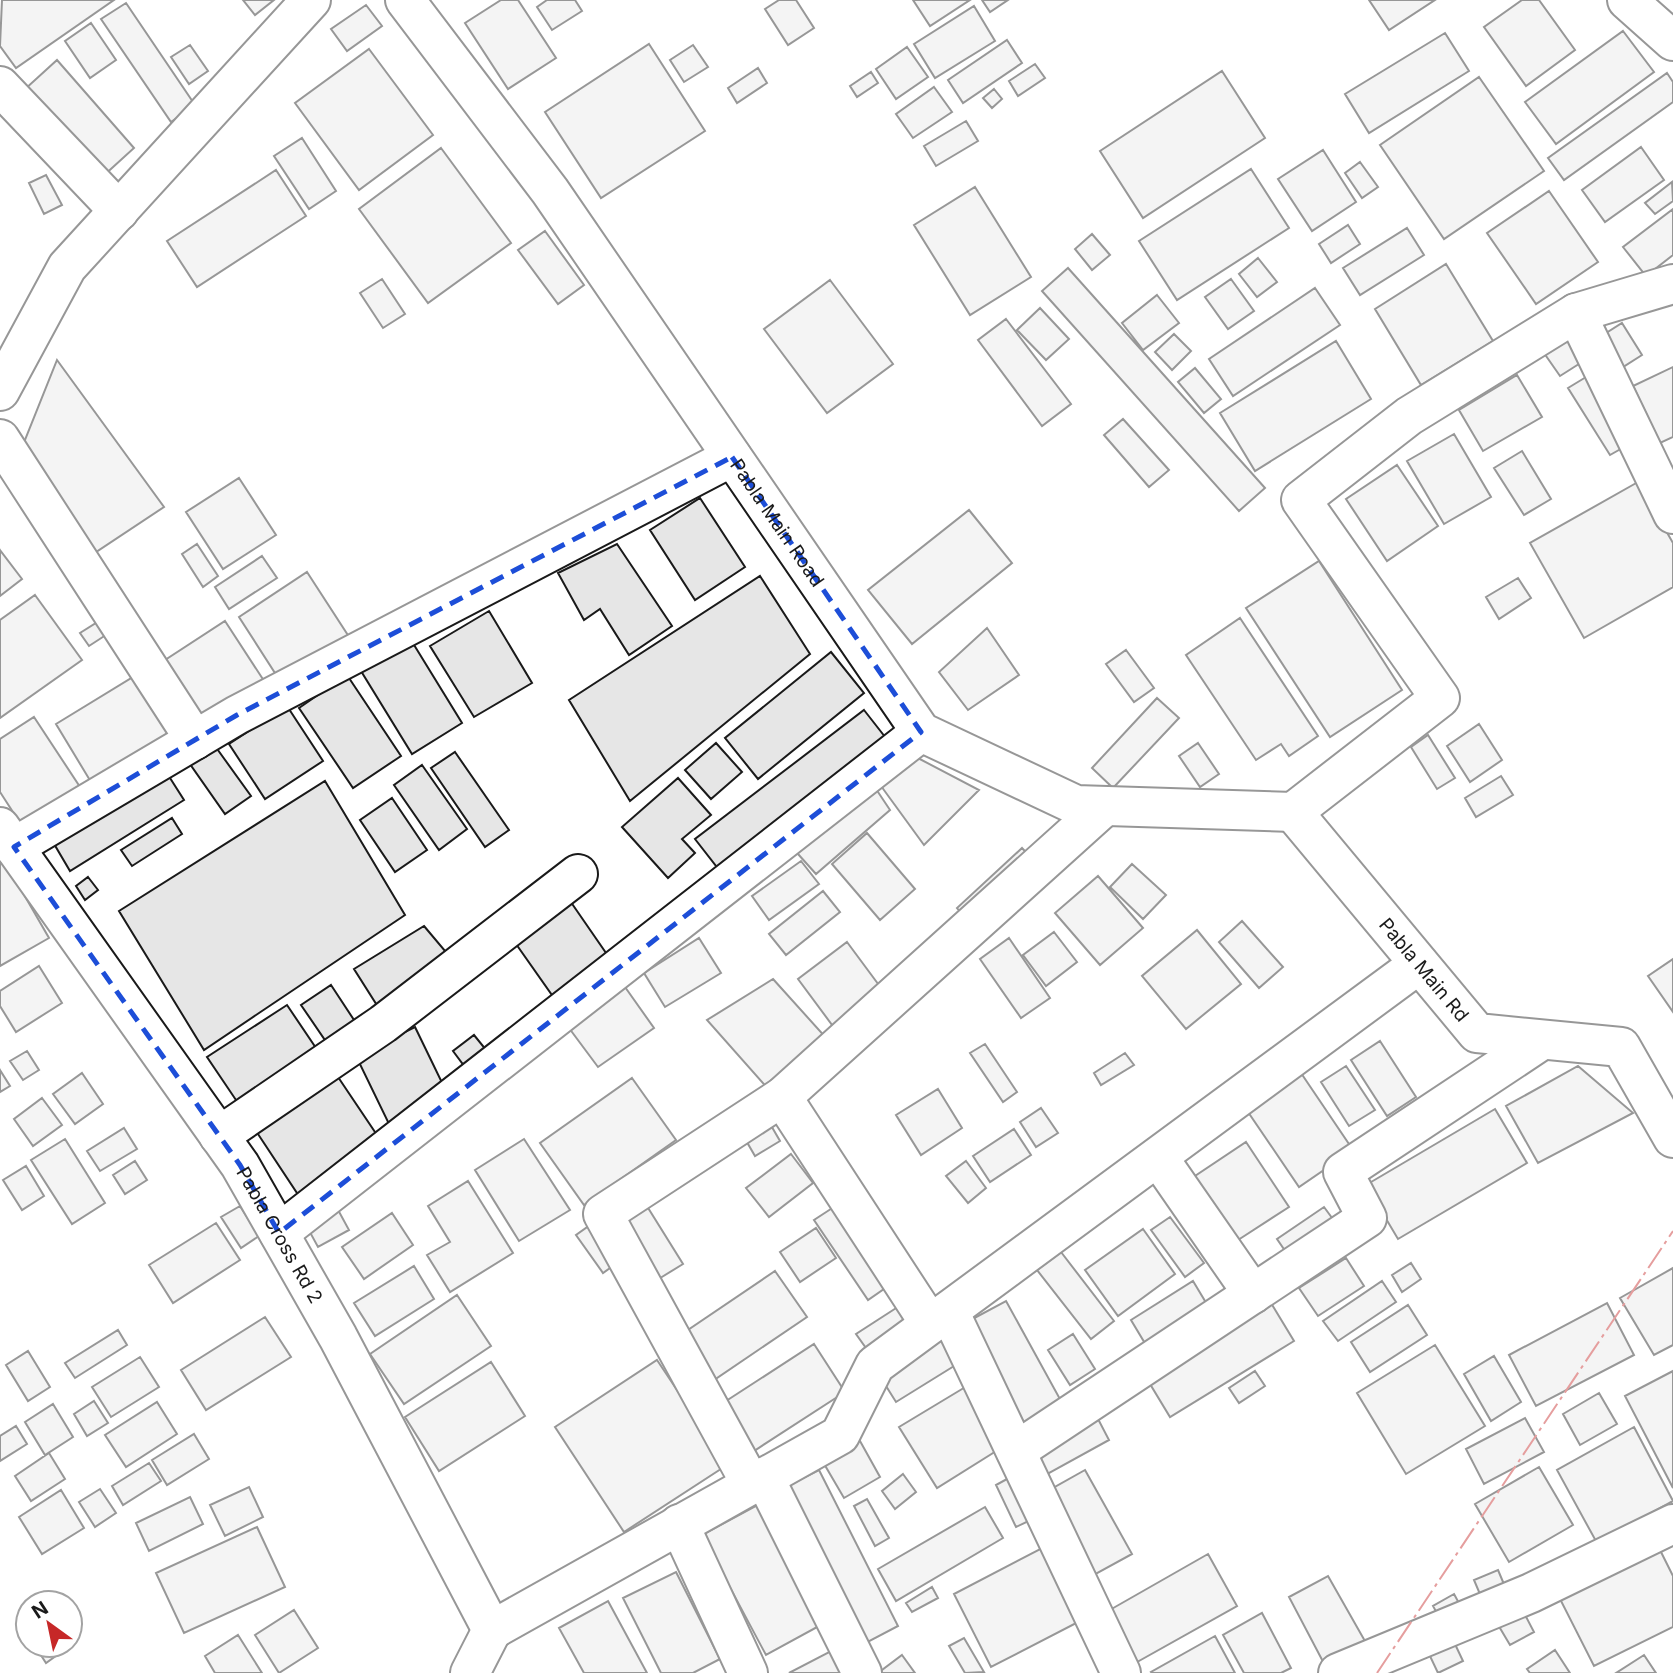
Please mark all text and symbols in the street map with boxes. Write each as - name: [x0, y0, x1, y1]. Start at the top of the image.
- street label: Pabla Main Road: [725, 455, 829, 591]
- street label: Pabla Main Rd: [1374, 913, 1473, 1026]
- street label: Pabla Cross Rd 2: [231, 1163, 327, 1307]
- north arrow: [14, 1589, 84, 1659]
- text: N: [28, 1597, 52, 1624]

